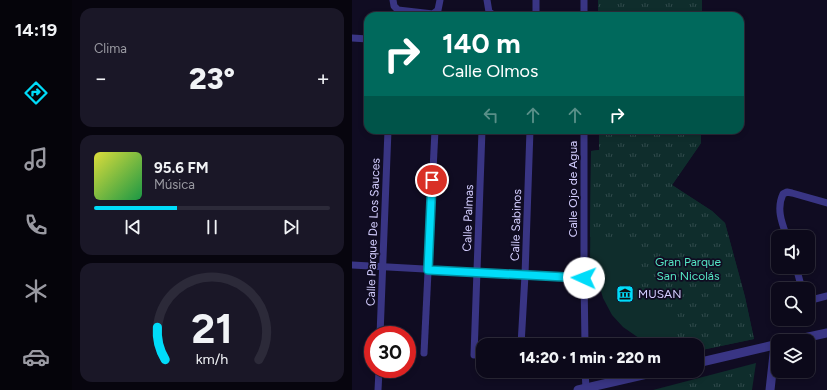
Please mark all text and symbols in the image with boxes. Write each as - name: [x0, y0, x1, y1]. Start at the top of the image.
- text: 14:19: [15, 19, 57, 41]
- text: 140 m: [442, 26, 521, 60]
- icon: right: [376, 28, 428, 80]
- text: Clima: [94, 41, 127, 56]
- text: 23°: [189, 60, 235, 97]
- text: Calle Olmos: [442, 60, 538, 82]
- text: −: [94, 65, 108, 92]
- text: +: [316, 65, 330, 92]
- icon: directions: [22, 79, 50, 107]
- icon: left: [480, 104, 502, 126]
- icon: ahead: [522, 104, 544, 126]
- icon: ahead: [564, 104, 586, 126]
- icon: right: [606, 104, 628, 126]
- street label: Calle Ojo de Agua: [566, 141, 580, 237]
- icon: music: [22, 145, 50, 173]
- street label: Calle Parque De Los Sauces: [363, 157, 383, 306]
- text: 95.6 FM: [154, 159, 209, 177]
- pin: [415, 163, 449, 197]
- icon: arrive: [421, 169, 443, 191]
- text: Música: [154, 177, 195, 192]
- street label: Calle Palmas: [460, 184, 476, 252]
- street label: Calle Sabinos: [508, 188, 524, 261]
- icon: phone: [22, 211, 50, 239]
- icon: previous: [122, 216, 144, 238]
- icon: pause: [201, 216, 223, 238]
- icon: next: [280, 216, 302, 238]
- map controls: [771, 230, 815, 378]
- button: sound: [771, 230, 815, 274]
- park label: Gran Parque San Nicolás: [655, 255, 722, 283]
- position arrow: [563, 257, 605, 299]
- icon: climate: [22, 277, 50, 305]
- button: search: [771, 282, 815, 326]
- museum icon: MUSAN: [615, 284, 635, 304]
- place label: MUSAN: [638, 287, 681, 301]
- text: 21: [191, 303, 233, 353]
- speed limit sign: 30: [364, 326, 416, 378]
- button: layers: [771, 334, 815, 378]
- icon: car: [22, 343, 50, 371]
- text: 14:20 · 1 min · 220 m: [519, 349, 661, 367]
- text: km/h: [196, 350, 228, 368]

